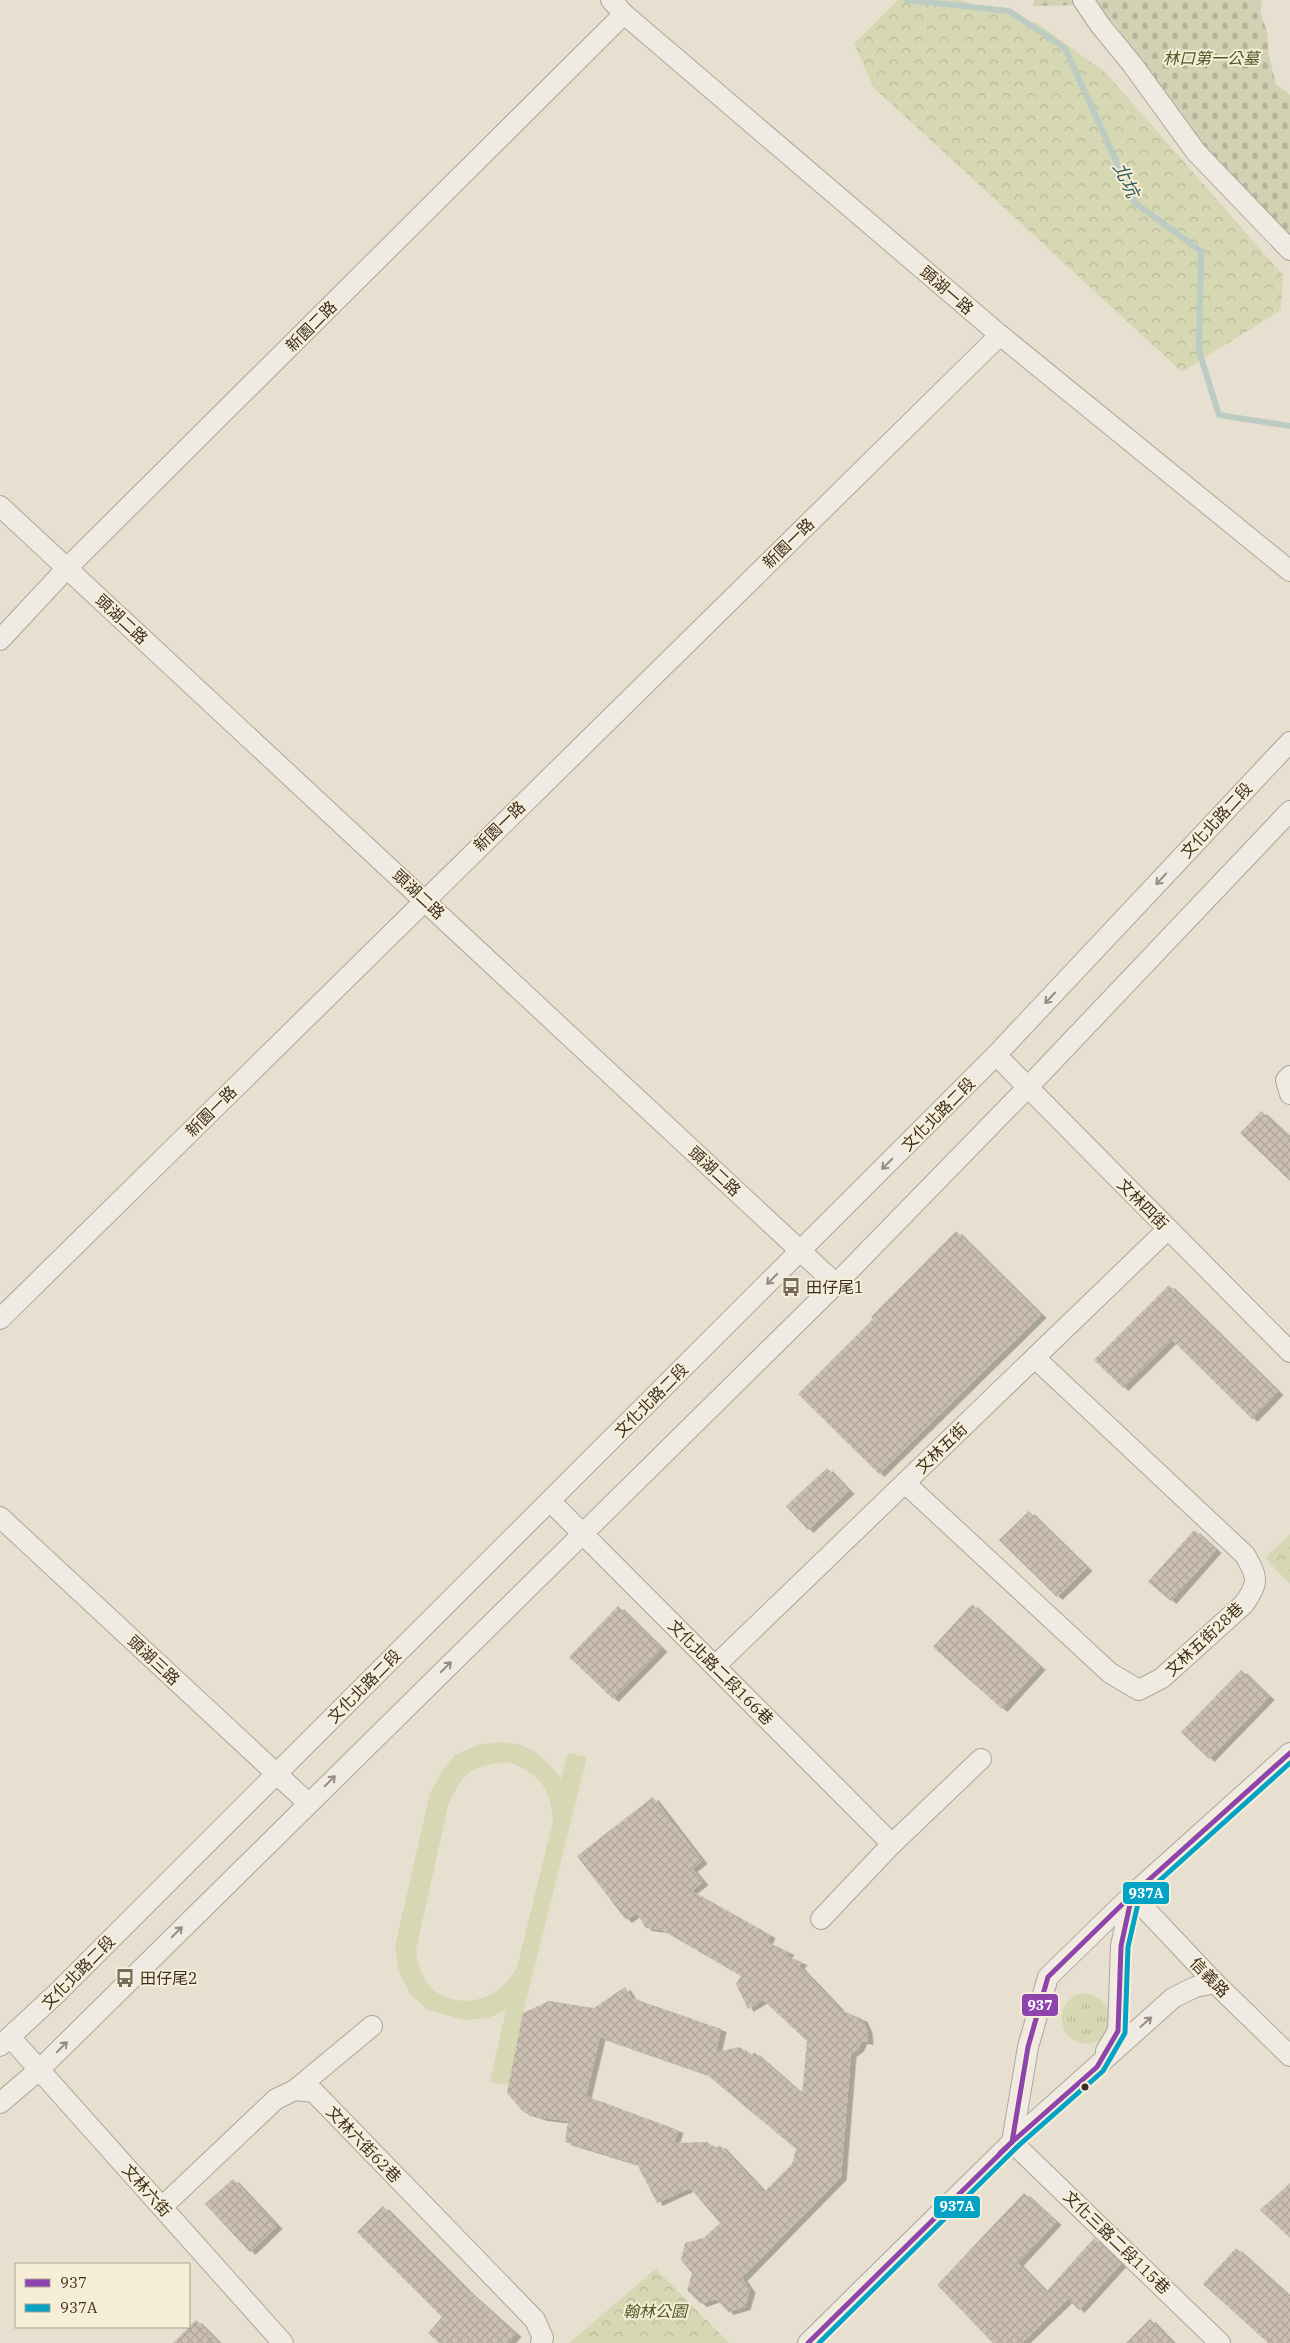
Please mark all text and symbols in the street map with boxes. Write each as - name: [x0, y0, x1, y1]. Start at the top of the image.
- park label: 林口第一公墓: [1163, 48, 1262, 68]
- water label: 北坑: [1108, 159, 1146, 204]
- street label: 頭湖一路: [916, 261, 978, 319]
- street label: 新園二路: [281, 296, 341, 356]
- street label: 新園一路: [758, 514, 818, 572]
- street label: 頭湖二路: [92, 590, 152, 648]
- street label: 文化北路二段: [1176, 778, 1256, 862]
- street label: 新園一路: [469, 797, 529, 855]
- street label: 頭湖二路: [389, 865, 449, 923]
- one-way arrow: [1155, 873, 1167, 886]
- one-way arrow: [1044, 992, 1056, 1004]
- street label: 文化北路二段: [897, 1073, 979, 1155]
- street label: 新園一路: [181, 1081, 241, 1141]
- street label: 頭湖二路: [685, 1142, 745, 1200]
- one-way arrow: [881, 1158, 893, 1170]
- street label: 文林四街: [1113, 1174, 1173, 1234]
- one-way arrow: [766, 1273, 778, 1285]
- bus stop icon: 田仔尾1: [780, 1276, 802, 1298]
- place label: 田仔尾1: [806, 1277, 864, 1297]
- street label: 文化北路二段: [610, 1359, 692, 1441]
- street label: 文林五街: [911, 1419, 971, 1477]
- street label: 文林五街28巷: [1161, 1598, 1247, 1680]
- street label: 文化北路二段166巷: [664, 1615, 778, 1729]
- street label: 頭湖三路: [124, 1631, 184, 1689]
- street label: 文化北路二段: [323, 1645, 405, 1727]
- one-way arrow: [440, 1661, 452, 1673]
- one-way arrow: [324, 1775, 337, 1787]
- line badge: 937A: [1122, 1881, 1170, 1905]
- text: 937A: [1129, 1884, 1164, 1902]
- one-way arrow: [171, 1927, 183, 1939]
- street label: 文化北路二段: [37, 1931, 119, 2013]
- street label: 信義路: [1186, 1953, 1234, 2001]
- bus stop icon: 田仔尾2: [114, 1967, 136, 1989]
- place label: 田仔尾2: [140, 1968, 198, 1988]
- line badge: 937: [1021, 1993, 1059, 2017]
- text: 937: [1027, 1996, 1053, 2014]
- one-way arrow: [1139, 2016, 1152, 2028]
- one-way arrow: [56, 2040, 68, 2053]
- unlabelled marker: [1080, 2082, 1090, 2092]
- street label: 文林六街62巷: [322, 2101, 406, 2187]
- street label: 文林六街: [118, 2160, 176, 2220]
- street label: 文化三路二段115巷: [1059, 2186, 1175, 2298]
- line badge: 937A: [933, 2195, 981, 2219]
- text: 937A: [940, 2197, 975, 2215]
- legend: [15, 2263, 190, 2328]
- text: 937: [60, 2273, 87, 2292]
- text: 937A: [60, 2298, 98, 2317]
- park label: 翰林公園: [623, 2301, 689, 2321]

